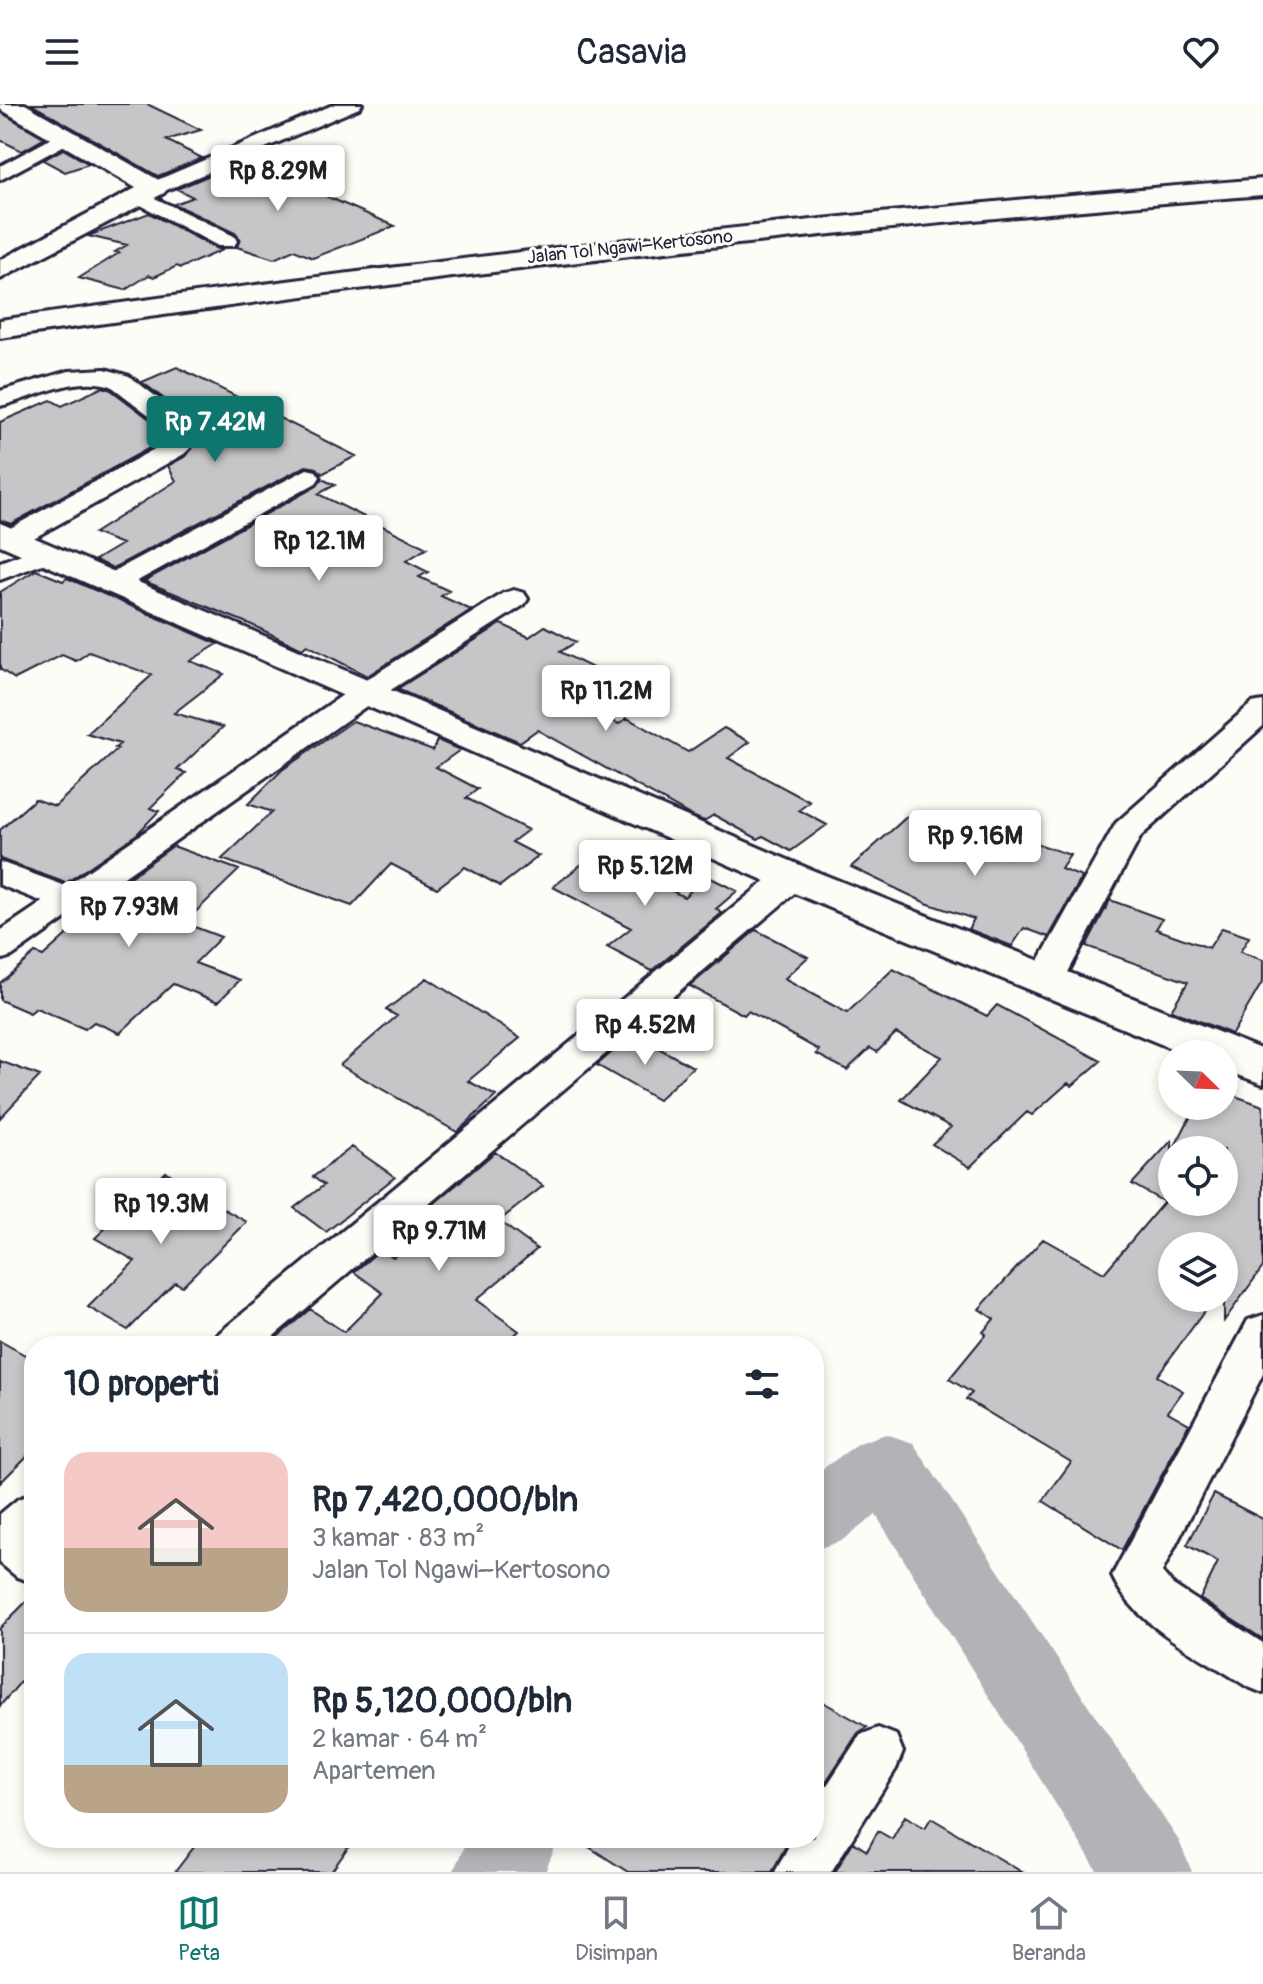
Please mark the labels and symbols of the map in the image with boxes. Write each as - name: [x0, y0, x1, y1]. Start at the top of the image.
- pin: Rp 8.29M: [195, 145, 361, 213]
- street label: Jalan Tol Ngawi–Kertosono: [526, 225, 734, 269]
- pin: Rp 7.42M: [132, 396, 298, 464]
- pin: Rp 12.1M: [236, 515, 402, 583]
- pin: Rp 11.2M: [523, 665, 689, 733]
- pin: Rp 9.16M: [892, 810, 1058, 878]
- pin: Rp 5.12M: [562, 840, 728, 908]
- pin: Rp 7.93M: [46, 881, 212, 949]
- pin: Rp 4.52M: [562, 999, 728, 1067]
- north arrow: [1158, 1040, 1238, 1120]
- pin: Rp 19.3M: [78, 1178, 244, 1246]
- pin: Rp 9.71M: [356, 1205, 522, 1273]

